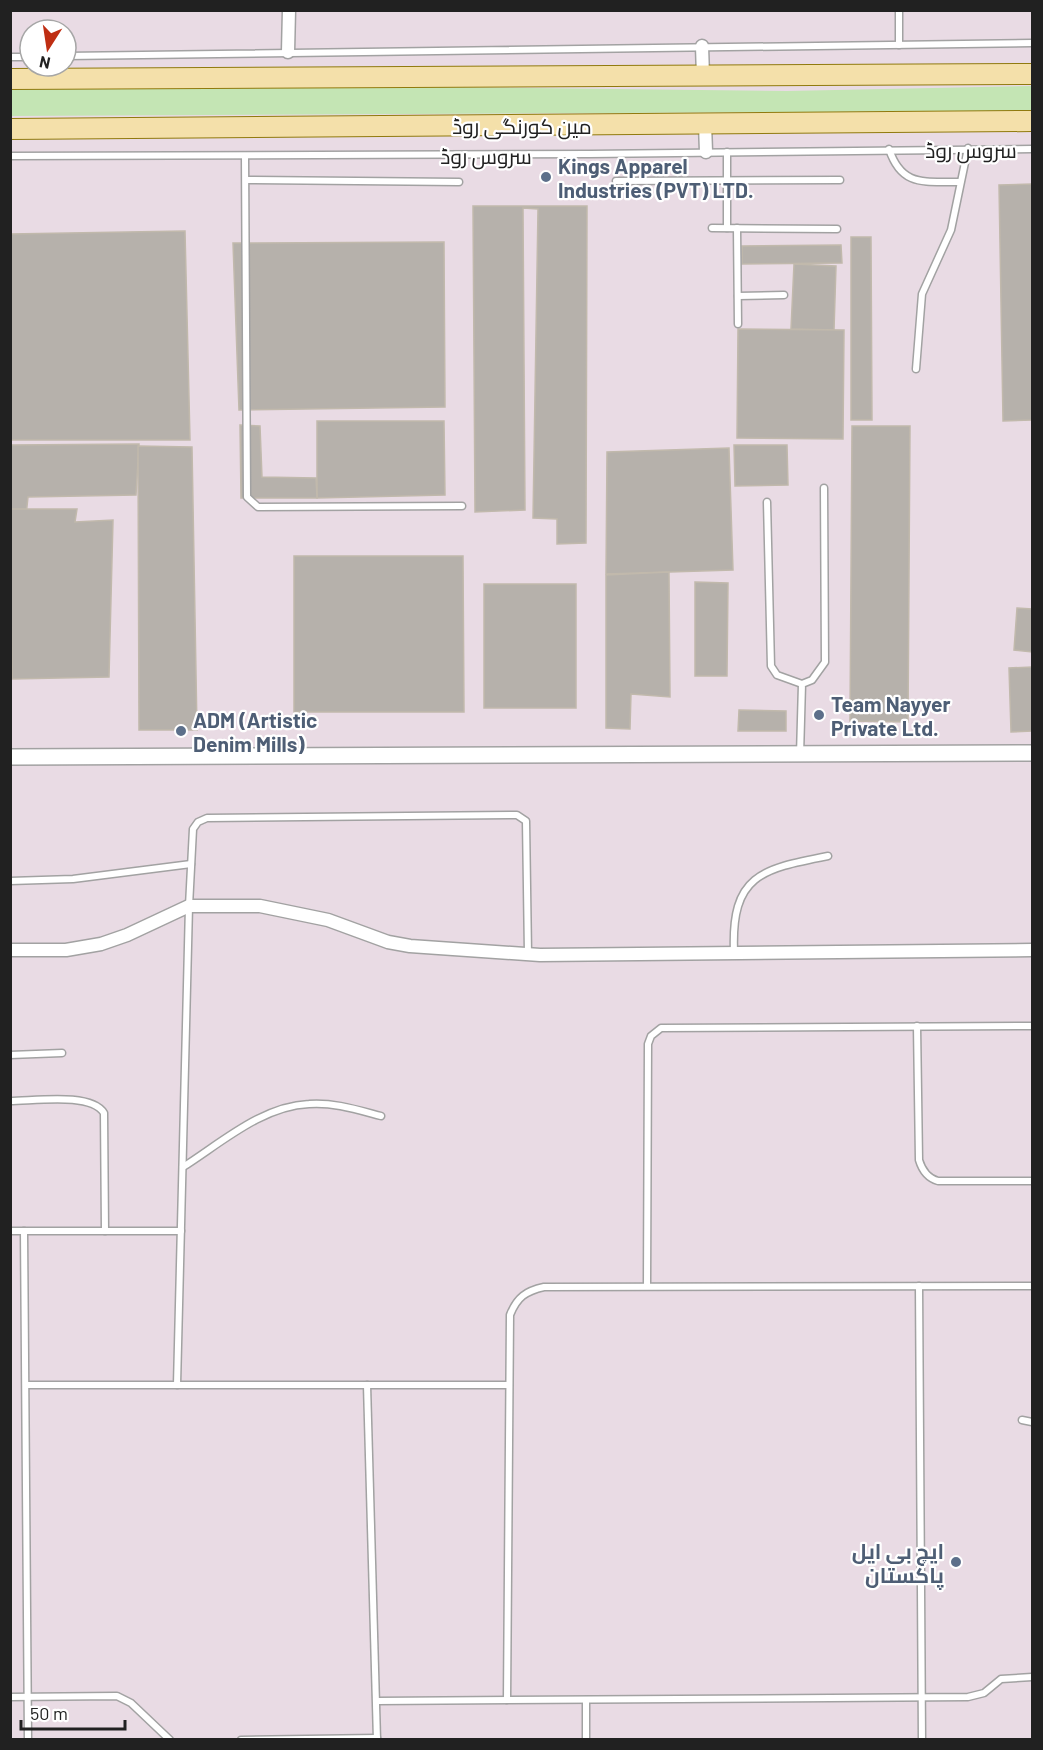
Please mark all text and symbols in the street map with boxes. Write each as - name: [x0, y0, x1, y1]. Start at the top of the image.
- north arrow: [18, 18, 78, 78]
- text: N: [38, 53, 52, 74]
- street label: مین کورنگی روڈ: [452, 113, 592, 140]
- street label: سروس روڈ: [925, 137, 1017, 164]
- street label: سروس روڈ: [440, 143, 532, 170]
- place label: Kings Apparel Industries (PVT) LTD.: [558, 153, 754, 202]
- marker: Kings Apparel Industries (PVT) LTD.: [539, 170, 553, 184]
- place label: Team Nayyer Private Ltd.: [831, 691, 950, 740]
- place label: ADM (Artistic Denim Mills): [193, 707, 317, 756]
- marker: Team Nayyer Private Ltd.: [812, 708, 826, 722]
- marker: ADM (Artistic Denim Mills): [174, 724, 188, 738]
- place label: ایچ بی ایل پاکستان: [852, 1538, 944, 1591]
- marker: ایچ بی ایل پاکستان: [949, 1555, 963, 1569]
- scale bar: [21, 1693, 124, 1731]
- text: 50 m: [30, 1702, 68, 1724]

